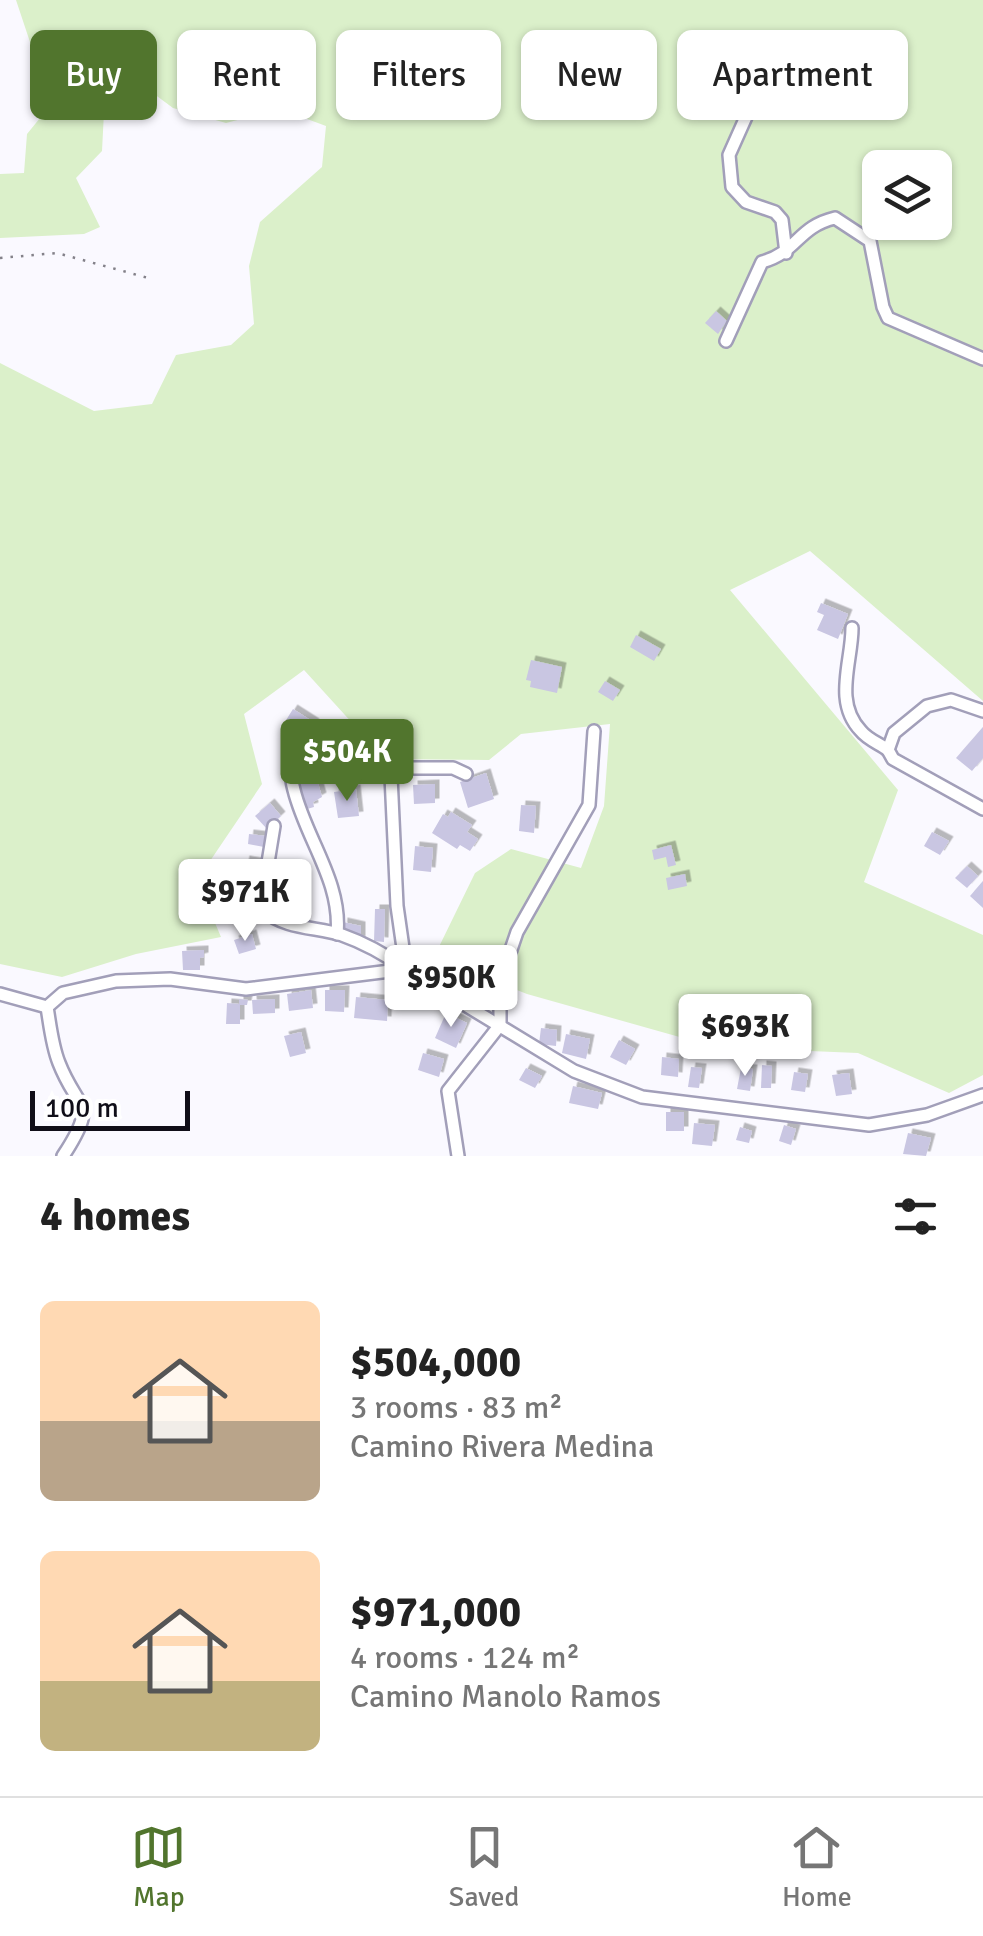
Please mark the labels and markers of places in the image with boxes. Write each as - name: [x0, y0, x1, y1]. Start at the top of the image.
- pin: $504K: [277, 719, 417, 804]
- pin: $971K: [175, 859, 315, 944]
- pin: $950K: [381, 945, 521, 1030]
- pin: $693K: [675, 994, 815, 1079]

